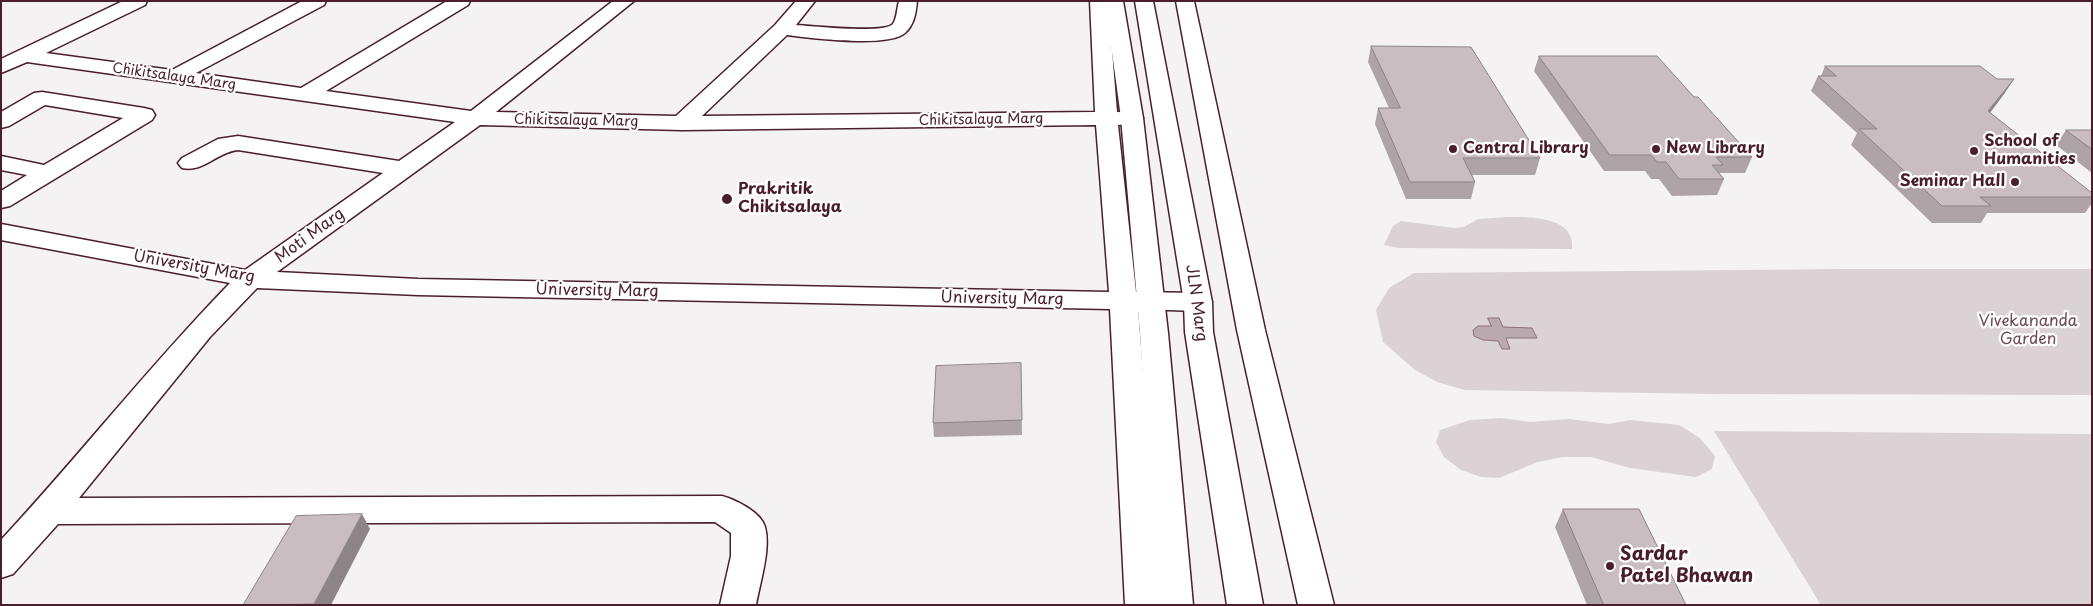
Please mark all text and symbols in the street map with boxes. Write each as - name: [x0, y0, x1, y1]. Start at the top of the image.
- street label: Chikitsalaya Marg: [111, 60, 237, 94]
- street label: Chikitsalaya Marg: [919, 111, 1043, 129]
- street label: Chikitsalaya Marg: [514, 112, 638, 130]
- place label: School of Humanities: [1984, 132, 2076, 170]
- place label: Central Library: [1463, 139, 1589, 159]
- place label: New Library: [1666, 139, 1765, 159]
- marker: Central Library: [1447, 143, 1459, 155]
- marker: New Library: [1650, 143, 1662, 155]
- marker: School of Humanities: [1968, 145, 1980, 157]
- place label: Seminar Hall: [1900, 172, 2005, 192]
- marker: Seminar Hall: [2009, 176, 2021, 188]
- place label: Prakritik Chikitsalaya: [738, 180, 842, 218]
- marker: Prakritik Chikitsalaya: [720, 192, 734, 206]
- street label: Moti Marg: [272, 204, 348, 268]
- street label: University Marg: [132, 247, 256, 287]
- street label: JLN Marg: [1181, 263, 1211, 343]
- street label: University Marg: [535, 280, 659, 302]
- street label: University Marg: [940, 288, 1064, 310]
- park label: Vivekananda Garden: [1978, 312, 2078, 350]
- place label: Sardar Patel Bhawan: [1620, 544, 1753, 588]
- marker: Sardar Patel Bhawan: [1604, 560, 1616, 572]

